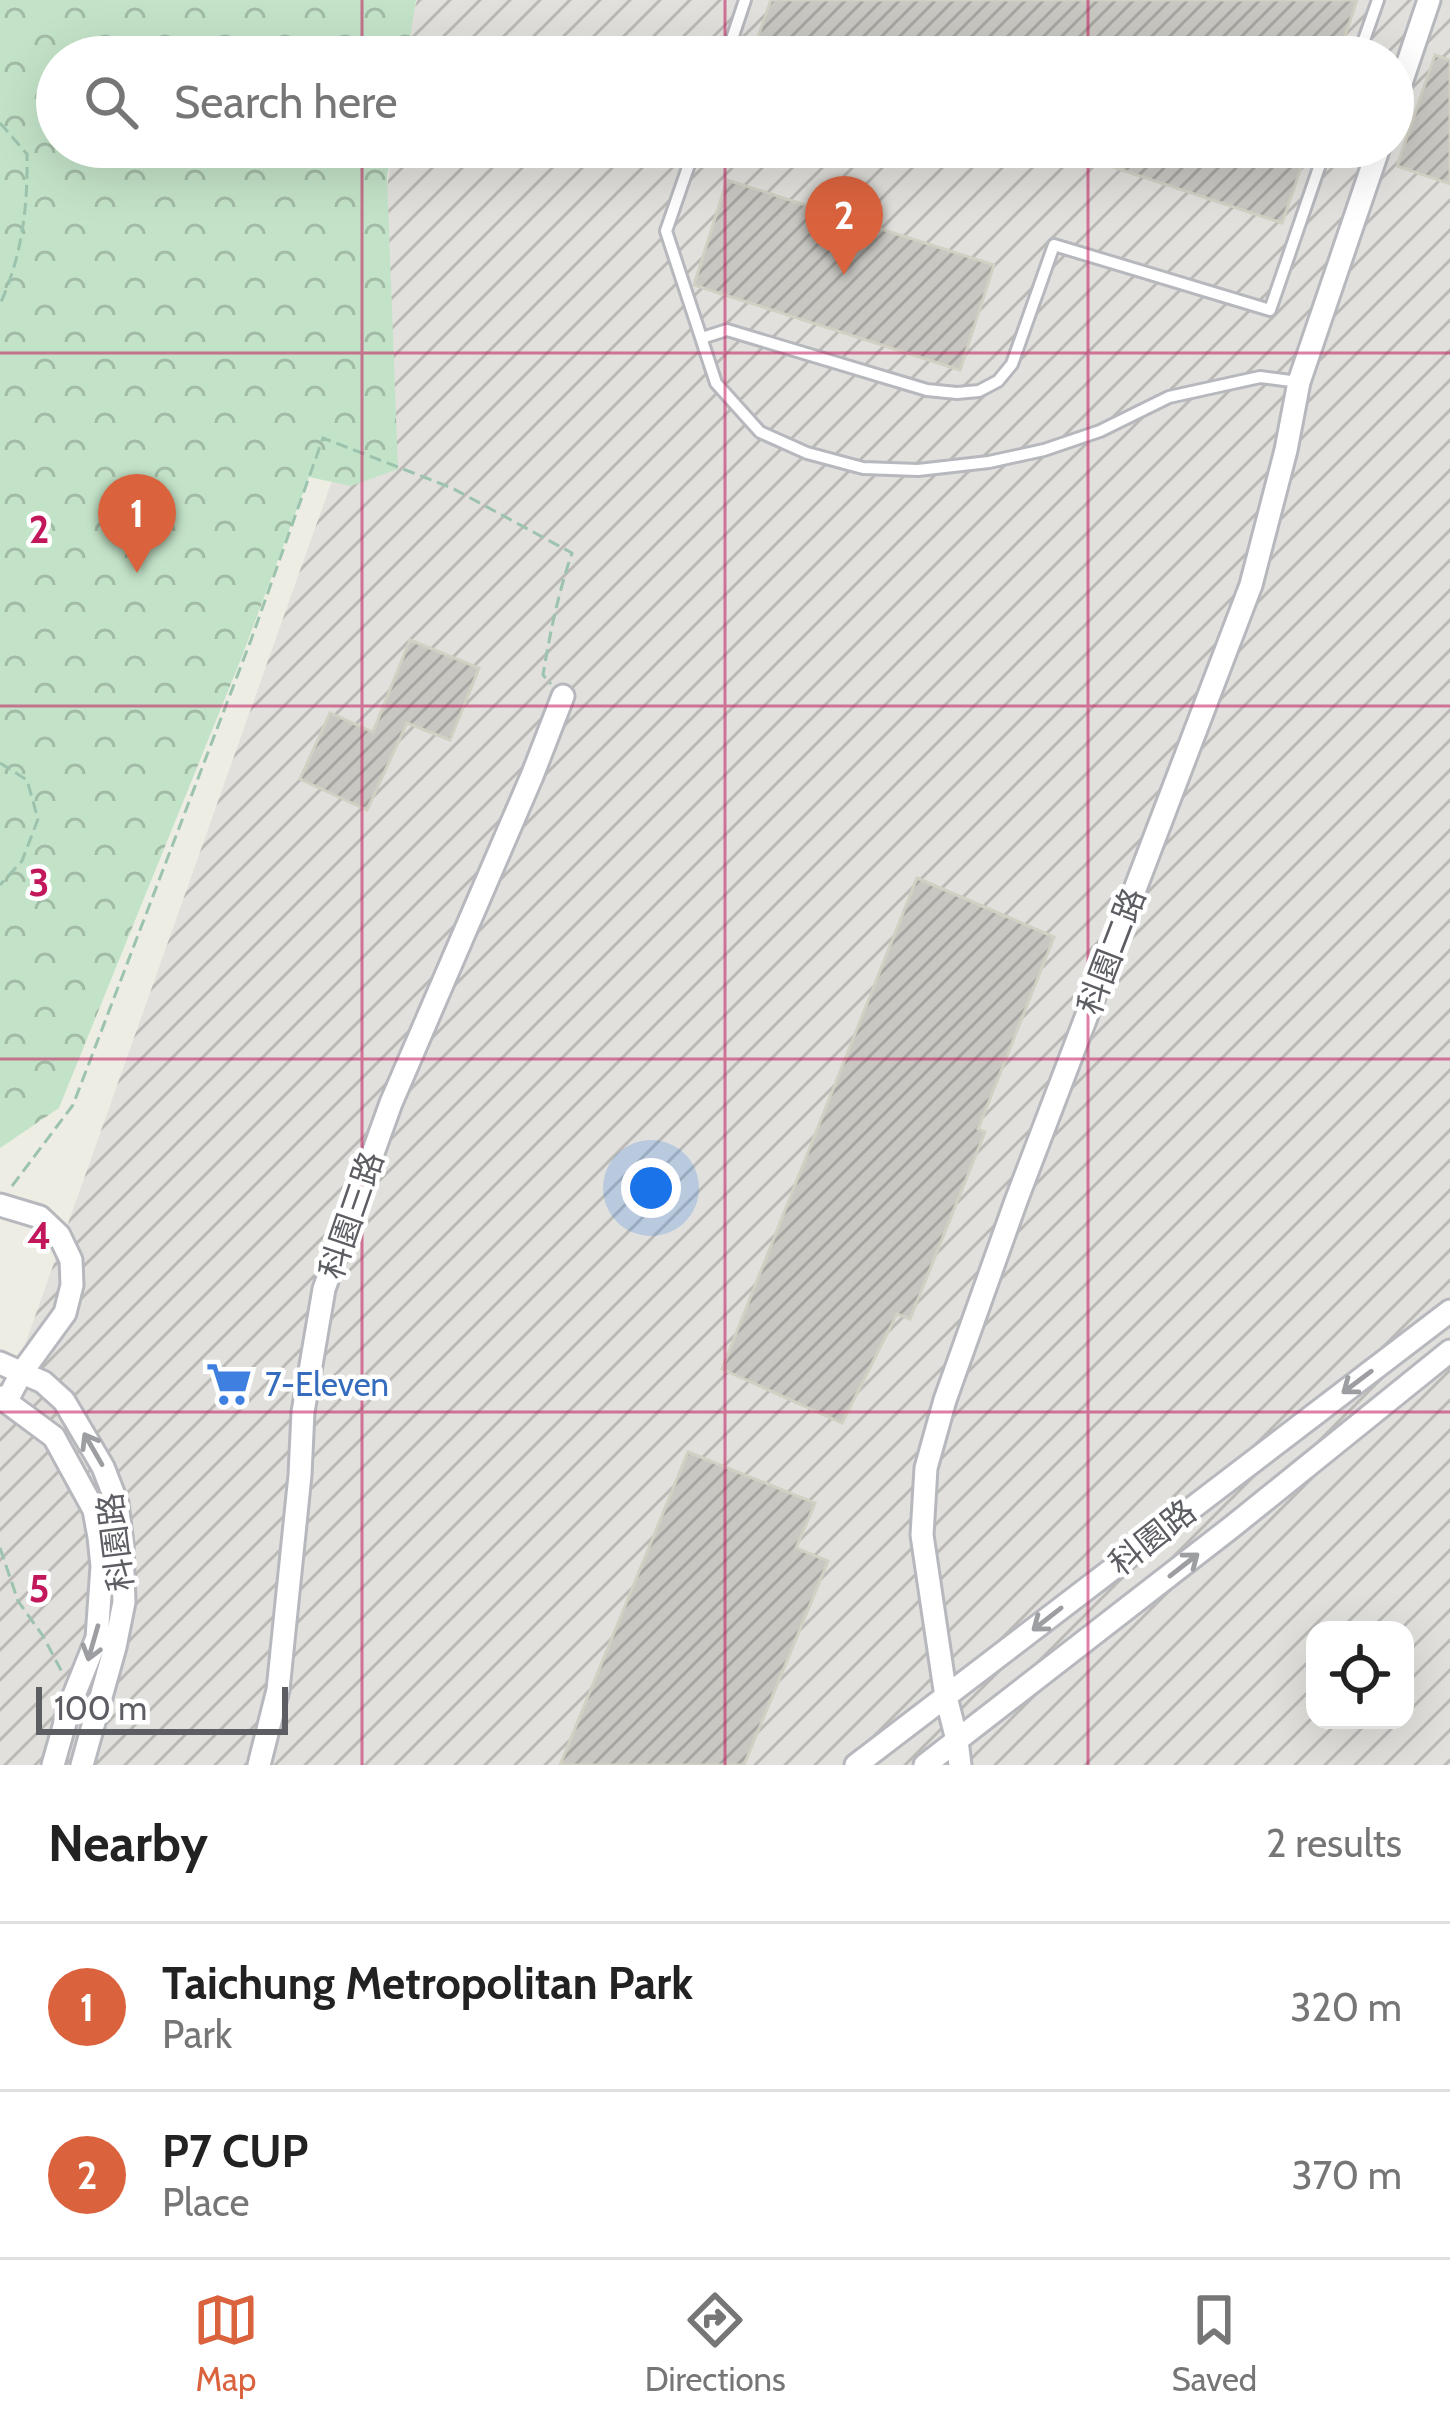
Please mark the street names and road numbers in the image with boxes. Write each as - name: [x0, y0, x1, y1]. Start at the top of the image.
- street label: 科園二路: [1069, 882, 1153, 1020]
- street label: 科園三路: [311, 1146, 391, 1284]
- street label: 科園路: [89, 1490, 141, 1594]
- street label: 科園路: [1101, 1491, 1203, 1583]

